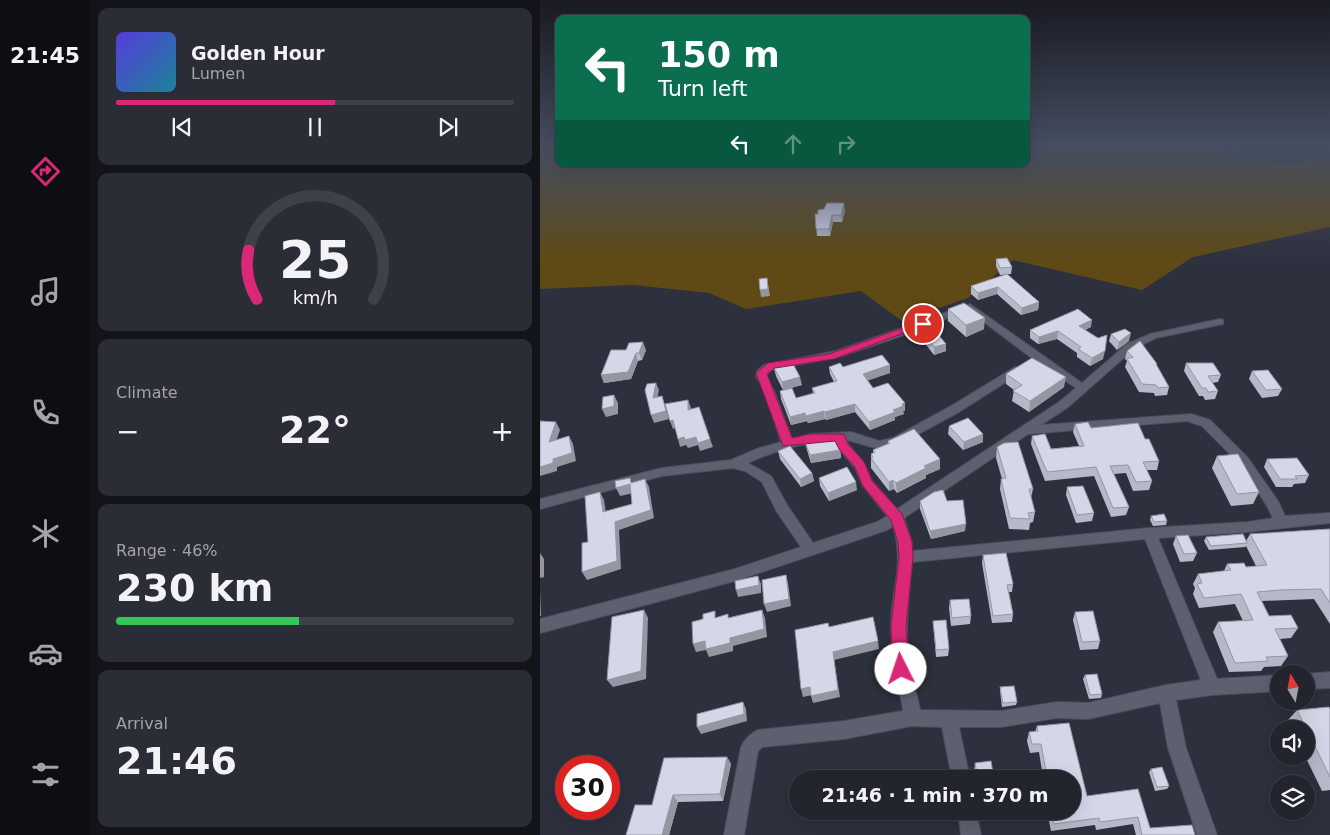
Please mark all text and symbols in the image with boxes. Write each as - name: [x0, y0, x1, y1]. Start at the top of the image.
- icon: left: [575, 35, 640, 100]
- text: 150 m: [658, 35, 780, 75]
- text: Golden Hour: [191, 42, 325, 64]
- text: 21:45: [10, 43, 80, 68]
- text: Lumen: [191, 64, 245, 83]
- text: Turn left: [658, 76, 747, 101]
- icon: previous: [168, 113, 196, 141]
- icon: pause: [301, 113, 329, 141]
- icon: next: [434, 113, 462, 141]
- icon: left: [726, 130, 754, 158]
- icon: ahead: [779, 130, 807, 158]
- icon: right: [832, 130, 860, 158]
- icon: directions: [28, 154, 63, 189]
- text: 25: [279, 230, 351, 290]
- icon: music: [28, 274, 63, 309]
- text: km/h: [292, 287, 338, 308]
- pin: [902, 303, 944, 345]
- icon: arrive: [909, 310, 937, 338]
- text: Climate: [116, 383, 178, 402]
- icon: phone: [28, 395, 63, 430]
- text: 22°: [279, 408, 351, 452]
- text: −: [116, 415, 139, 448]
- text: +: [491, 415, 514, 448]
- icon: climate: [28, 516, 63, 551]
- text: Range · 46%: [116, 541, 218, 560]
- text: 230 km: [116, 566, 273, 610]
- icon: car: [28, 636, 63, 671]
- position arrow: [874, 642, 926, 694]
- north arrow: [1270, 665, 1315, 710]
- map controls: [1270, 665, 1315, 820]
- text: Arrival: [116, 714, 168, 733]
- button: sound: [1270, 720, 1315, 765]
- text: 21:46: [116, 739, 237, 783]
- speed limit sign: 30: [555, 755, 620, 820]
- icon: filters: [28, 757, 63, 792]
- button: layers: [1270, 775, 1315, 820]
- text: 21:46 · 1 min · 370 m: [821, 784, 1049, 806]

